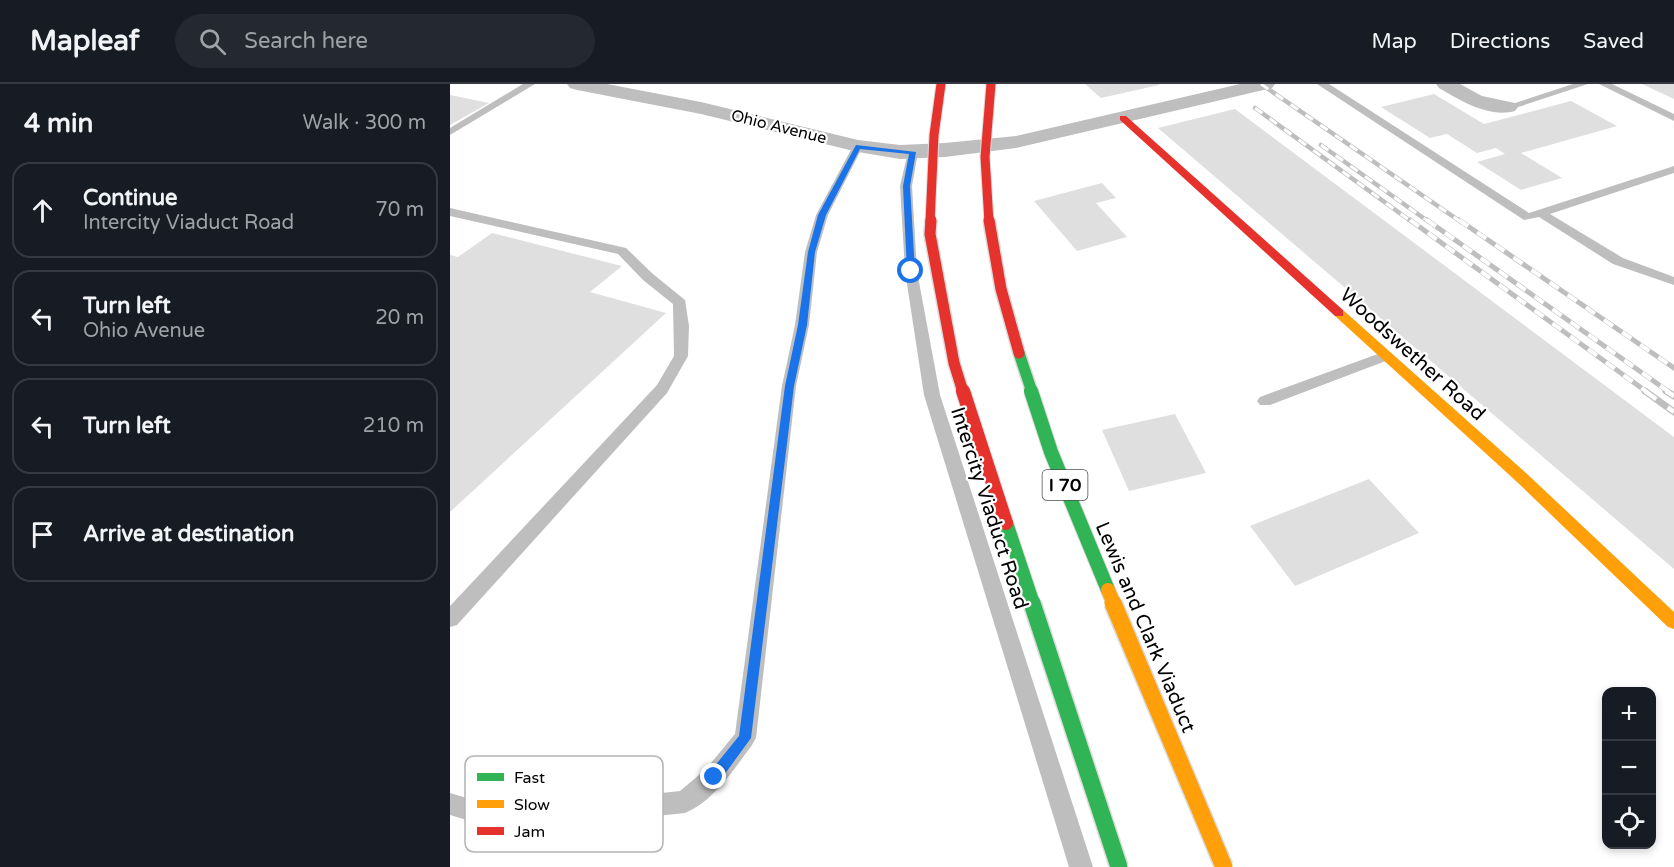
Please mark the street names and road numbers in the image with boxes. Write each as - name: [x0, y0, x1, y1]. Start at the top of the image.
- street label: Ohio Avenue: [729, 105, 829, 148]
- street label: Woodswether Road: [1335, 283, 1490, 426]
- street label: Intercity Viaduct Road: [945, 404, 1033, 612]
- road number: I 70: [1042, 470, 1088, 500]
- street label: Lewis and Clark Viaduct: [1090, 518, 1201, 737]

